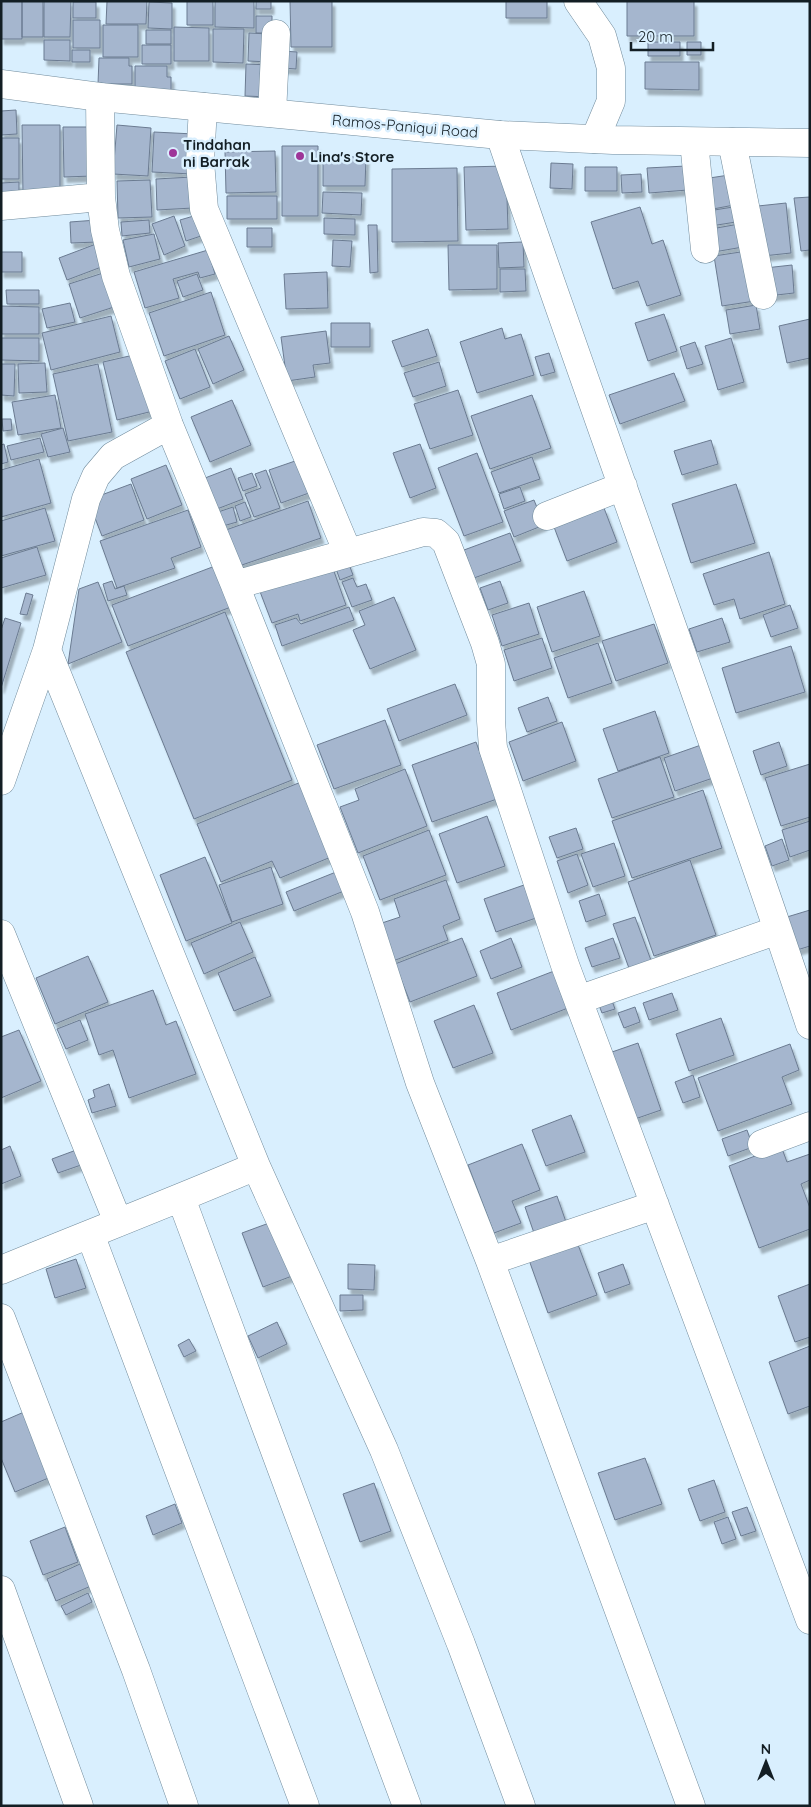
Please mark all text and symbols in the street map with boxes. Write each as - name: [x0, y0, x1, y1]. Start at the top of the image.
- scale bar: [631, 20, 714, 52]
- text: 20 m: [638, 27, 673, 46]
- street label: Ramos-Paniqui Road: [331, 110, 479, 142]
- place label: Tindahan ni Barrak: [183, 135, 251, 171]
- marker: Tindahan ni Barrak: [167, 147, 179, 159]
- place label: Lina's Store: [310, 147, 394, 166]
- marker: Lina's Store: [294, 150, 306, 162]
- north arrow: [741, 1737, 791, 1787]
- text: N: [761, 1740, 771, 1758]

